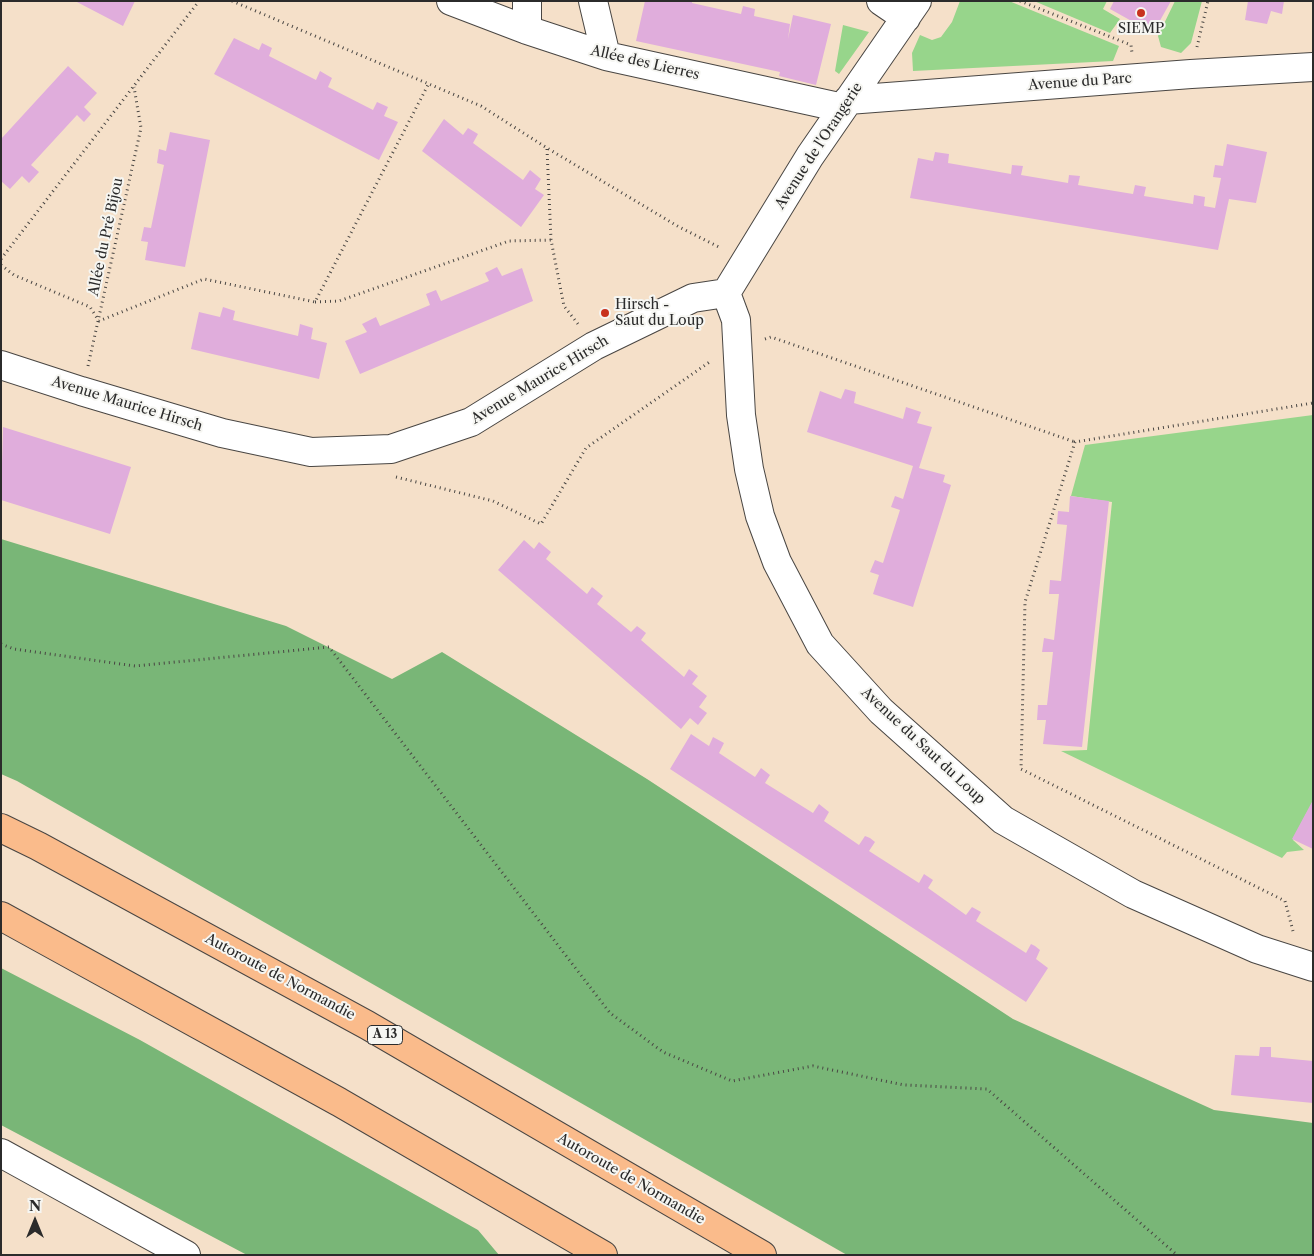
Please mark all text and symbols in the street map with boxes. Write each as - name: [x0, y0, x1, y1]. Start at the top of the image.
- marker: SIEMP: [1135, 7, 1147, 19]
- place label: SIEMP: [1118, 21, 1164, 37]
- street label: Allée des Lierres: [589, 42, 701, 84]
- street label: Avenue du Parc: [1028, 70, 1132, 94]
- street label: Avenue de l'Orangerie: [772, 80, 866, 212]
- street label: Allée du Pré Bijou: [85, 176, 127, 298]
- place label: Hirsch - Saut du Loup: [615, 297, 704, 330]
- marker: Hirsch - Saut du Loup: [599, 307, 611, 319]
- street label: Avenue Maurice Hirsch: [468, 332, 612, 428]
- street label: Avenue Maurice Hirsch: [49, 373, 205, 435]
- street label: Avenue du Saut du Loup: [858, 684, 988, 808]
- street label: Autoroute de Normandie: [202, 930, 358, 1024]
- road number: A 13: [368, 1026, 402, 1044]
- street label: Autoroute de Normandie: [554, 1130, 708, 1228]
- north arrow: [10, 1196, 60, 1246]
- text: N: [29, 1197, 41, 1215]

